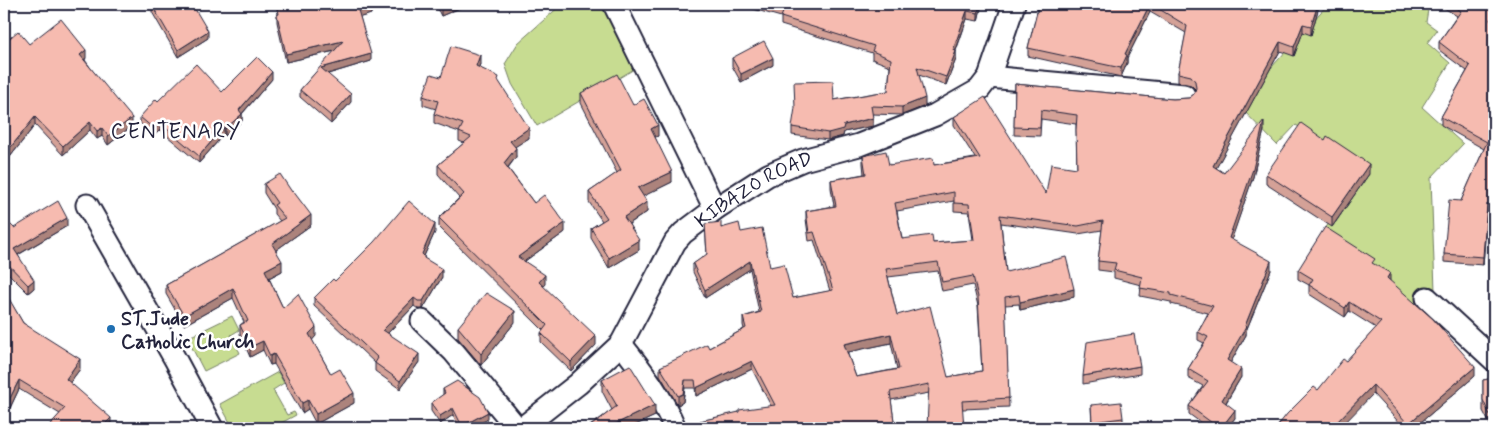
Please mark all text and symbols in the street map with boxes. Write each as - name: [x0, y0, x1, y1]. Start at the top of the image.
- district label: CENTENARY: [111, 118, 241, 146]
- street label: KIBAZO ROAD: [690, 146, 815, 235]
- place label: ST.Jude Catholic Church: [121, 306, 255, 356]
- marker: ST.Jude Catholic Church: [105, 323, 117, 335]

